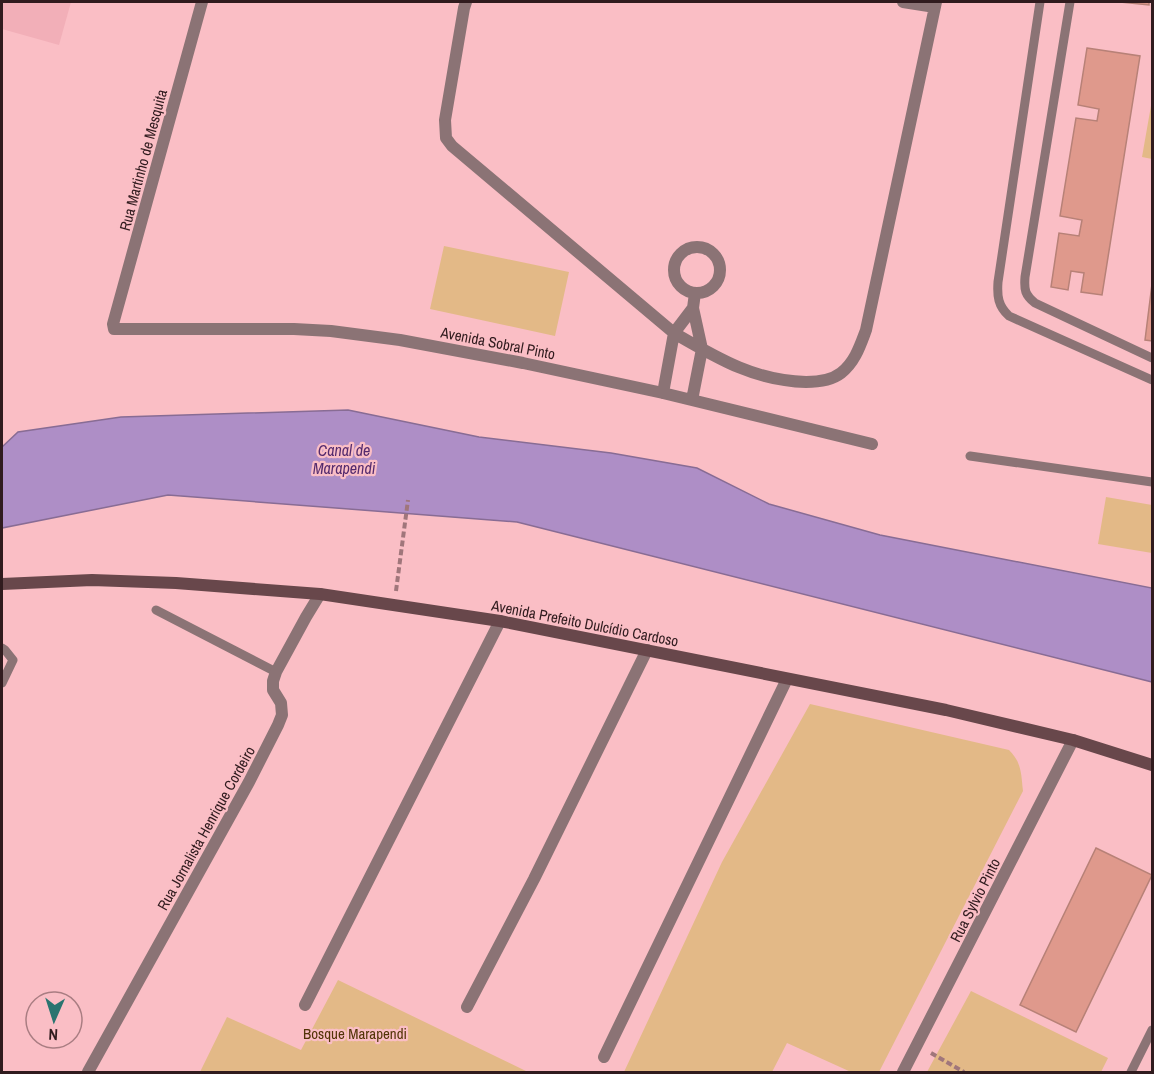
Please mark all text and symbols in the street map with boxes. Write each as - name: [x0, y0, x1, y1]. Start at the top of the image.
- street label: Rua Martinho de Mesquita: [114, 87, 172, 233]
- street label: Avenida Sobral Pinto: [438, 321, 557, 364]
- water label: Canal de Marapendi: [313, 439, 376, 479]
- street label: Avenida Prefeito Dulcídio Cardoso: [489, 594, 680, 651]
- street label: Rua Jornalista Henrique Cordeiro: [152, 742, 260, 914]
- street label: Rua Sylvio Pinto: [945, 854, 1005, 946]
- north arrow: [24, 990, 84, 1050]
- park label: Bosque Marapendi: [303, 1023, 407, 1044]
- text: N: [48, 1024, 59, 1046]

